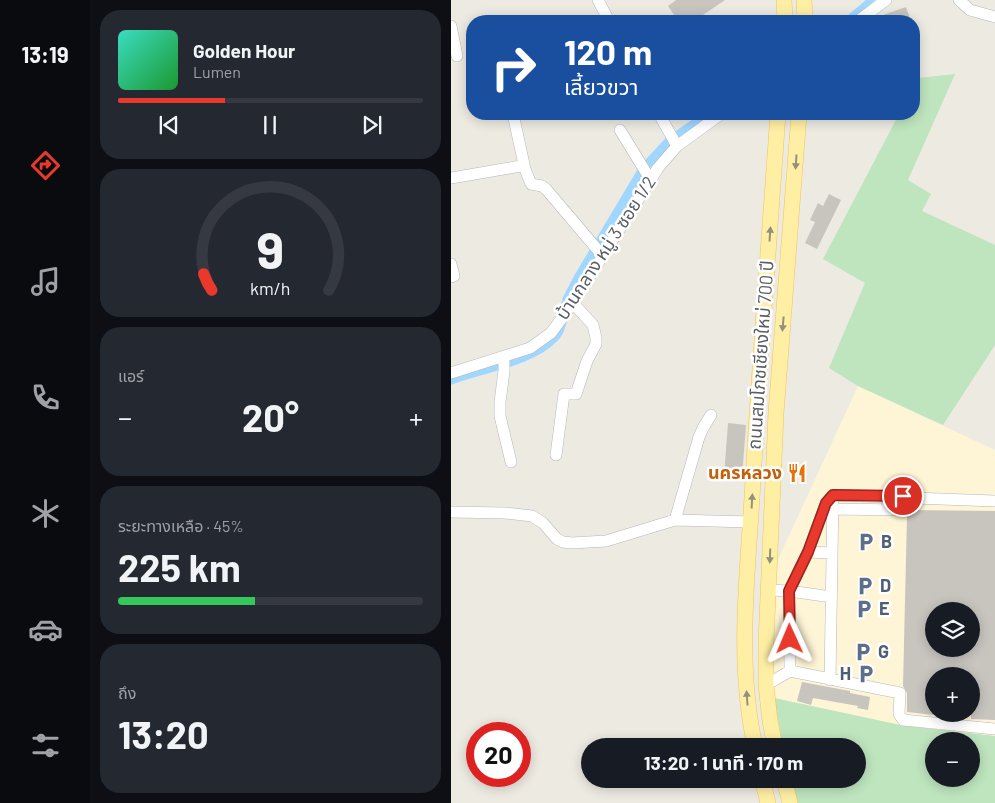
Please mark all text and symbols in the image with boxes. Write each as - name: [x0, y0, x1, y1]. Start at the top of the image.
- text: 120 m: [564, 30, 652, 72]
- icon: right: [481, 35, 546, 100]
- text: Golden Hour: [193, 39, 295, 62]
- text: 13:19: [21, 41, 69, 67]
- text: Lumen: [193, 62, 241, 81]
- text: เลี้ยวขวา: [564, 73, 639, 99]
- icon: previous: [155, 111, 183, 139]
- icon: pause: [256, 111, 284, 139]
- icon: next: [358, 111, 386, 139]
- icon: directions: [28, 148, 63, 183]
- one-way arrow: [791, 155, 799, 171]
- street label: บ้านกลาง หมู่ 3 ซอย 1/2: [551, 172, 661, 324]
- text: 9: [257, 217, 284, 279]
- one-way arrow: [766, 226, 774, 242]
- street label: ถนนสมโภชเชียงใหม่ 700 ปี: [742, 260, 778, 450]
- icon: music: [28, 264, 63, 299]
- text: km/h: [250, 277, 291, 299]
- one-way arrow: [779, 317, 787, 333]
- text: แอร์: [118, 366, 144, 385]
- icon: phone: [28, 380, 63, 415]
- text: 20°: [242, 394, 299, 440]
- text: −: [118, 400, 132, 434]
- text: +: [409, 400, 423, 434]
- place label: นครหลวง: [708, 461, 782, 483]
- restaurant icon: นครหลวง: [786, 462, 808, 484]
- pin: [882, 475, 924, 517]
- icon: arrive: [889, 482, 917, 510]
- one-way arrow: [748, 493, 756, 509]
- icon: climate: [28, 496, 63, 531]
- text: ระยะทางเหลือ · 45%: [118, 516, 244, 535]
- place label: B: [881, 530, 892, 552]
- parking icon: B: [855, 531, 877, 553]
- text: 225 km: [118, 544, 241, 590]
- one-way arrow: [766, 549, 774, 565]
- place label: D: [880, 574, 891, 596]
- parking icon: D: [854, 575, 876, 597]
- place label: E: [879, 597, 890, 619]
- parking icon: E: [853, 598, 875, 620]
- map controls: [925, 602, 980, 787]
- button: layers: [925, 602, 980, 657]
- icon: car: [28, 612, 63, 647]
- position arrow: [763, 612, 815, 664]
- place label: G: [878, 640, 889, 662]
- parking icon: G: [852, 641, 874, 663]
- place label: H: [840, 662, 851, 684]
- parking icon: H: [855, 663, 877, 685]
- button: +: [925, 667, 980, 722]
- text: ถึง: [118, 683, 136, 702]
- one-way arrow: [743, 690, 751, 706]
- text: 13:20: [118, 711, 209, 757]
- speed limit sign: 20: [466, 722, 531, 787]
- icon: filters: [28, 728, 63, 763]
- button: −: [925, 732, 980, 787]
- text: 13:20 · 1 นาที · 170 m: [644, 751, 803, 774]

